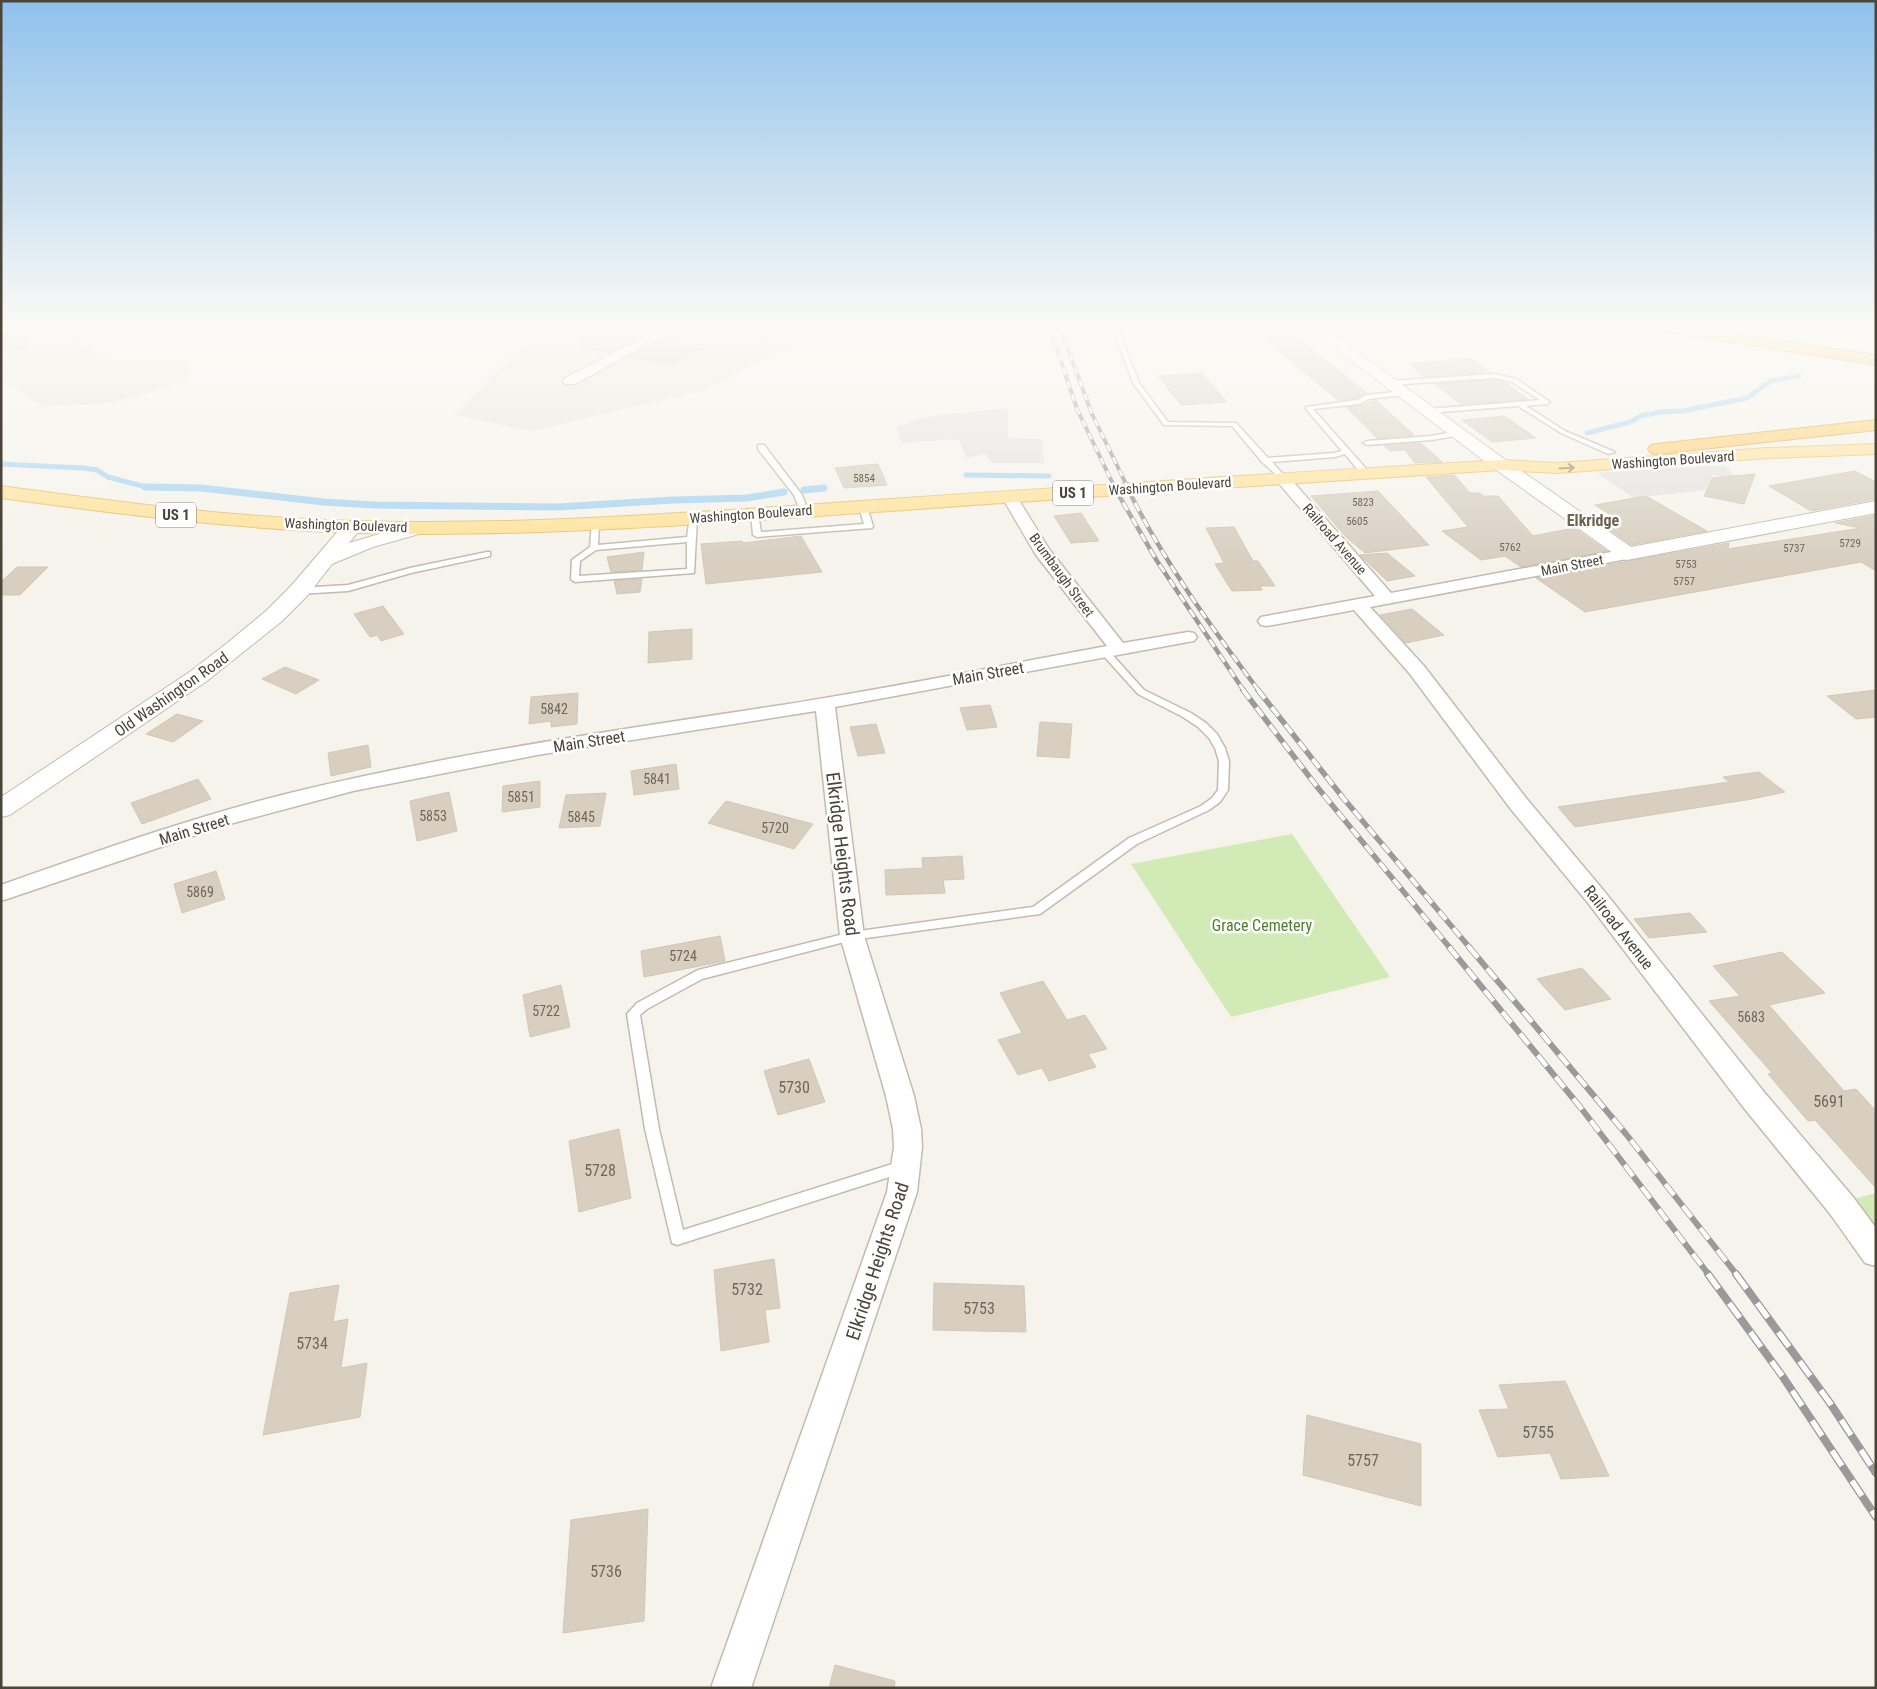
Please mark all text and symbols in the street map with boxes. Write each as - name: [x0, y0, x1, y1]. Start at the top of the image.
- street label: Washington Boulevard: [1611, 448, 1735, 472]
- one-way arrow: [1559, 463, 1575, 472]
- house number: 5854: [853, 472, 875, 485]
- street label: Washington Boulevard: [1108, 474, 1232, 498]
- road number: US 1: [1053, 480, 1093, 506]
- house number: 5823: [1352, 496, 1374, 509]
- street label: Railroad Avenue: [1300, 500, 1370, 578]
- road number: US 1: [156, 502, 196, 528]
- street label: Washington Boulevard: [689, 502, 813, 526]
- district label: Elkridge: [1567, 511, 1620, 530]
- street label: Washington Boulevard: [284, 515, 408, 535]
- house number: 5605: [1346, 515, 1368, 528]
- street label: Brumbaugh Street: [1026, 530, 1098, 620]
- house number: 5729: [1839, 537, 1861, 550]
- house number: 5762: [1499, 541, 1521, 554]
- house number: 5737: [1783, 542, 1805, 555]
- street label: Main Street: [1539, 551, 1605, 579]
- house number: 5753: [1675, 558, 1697, 571]
- house number: 5757: [1673, 575, 1695, 588]
- street label: Old Washington Road: [111, 648, 232, 741]
- street label: Main Street: [951, 658, 1026, 689]
- house number: 5842: [540, 701, 568, 717]
- street label: Main Street: [552, 726, 627, 757]
- house number: 5841: [643, 771, 671, 787]
- street label: Elkridge Heights Road: [821, 771, 864, 937]
- house number: 5851: [507, 789, 535, 805]
- house number: 5853: [419, 808, 447, 824]
- house number: 5845: [567, 809, 595, 825]
- street label: Main Street: [157, 810, 232, 849]
- house number: 5720: [761, 820, 789, 836]
- street label: Railroad Avenue: [1580, 881, 1657, 973]
- house number: 5869: [186, 884, 214, 900]
- park label: Grace Cemetery: [1212, 916, 1312, 935]
- house number: 5724: [669, 948, 697, 964]
- house number: 5722: [532, 1003, 560, 1019]
- house number: 5683: [1737, 1009, 1765, 1025]
- house number: 5730: [778, 1078, 810, 1097]
- house number: 5691: [1813, 1092, 1845, 1111]
- house number: 5728: [584, 1161, 616, 1180]
- street label: Elkridge Heights Road: [841, 1179, 914, 1343]
- house number: 5732: [731, 1280, 763, 1299]
- house number: 5753: [963, 1299, 995, 1318]
- house number: 5734: [296, 1334, 328, 1353]
- house number: 5755: [1522, 1423, 1554, 1442]
- house number: 5757: [1347, 1451, 1379, 1470]
- house number: 5736: [590, 1562, 622, 1581]

